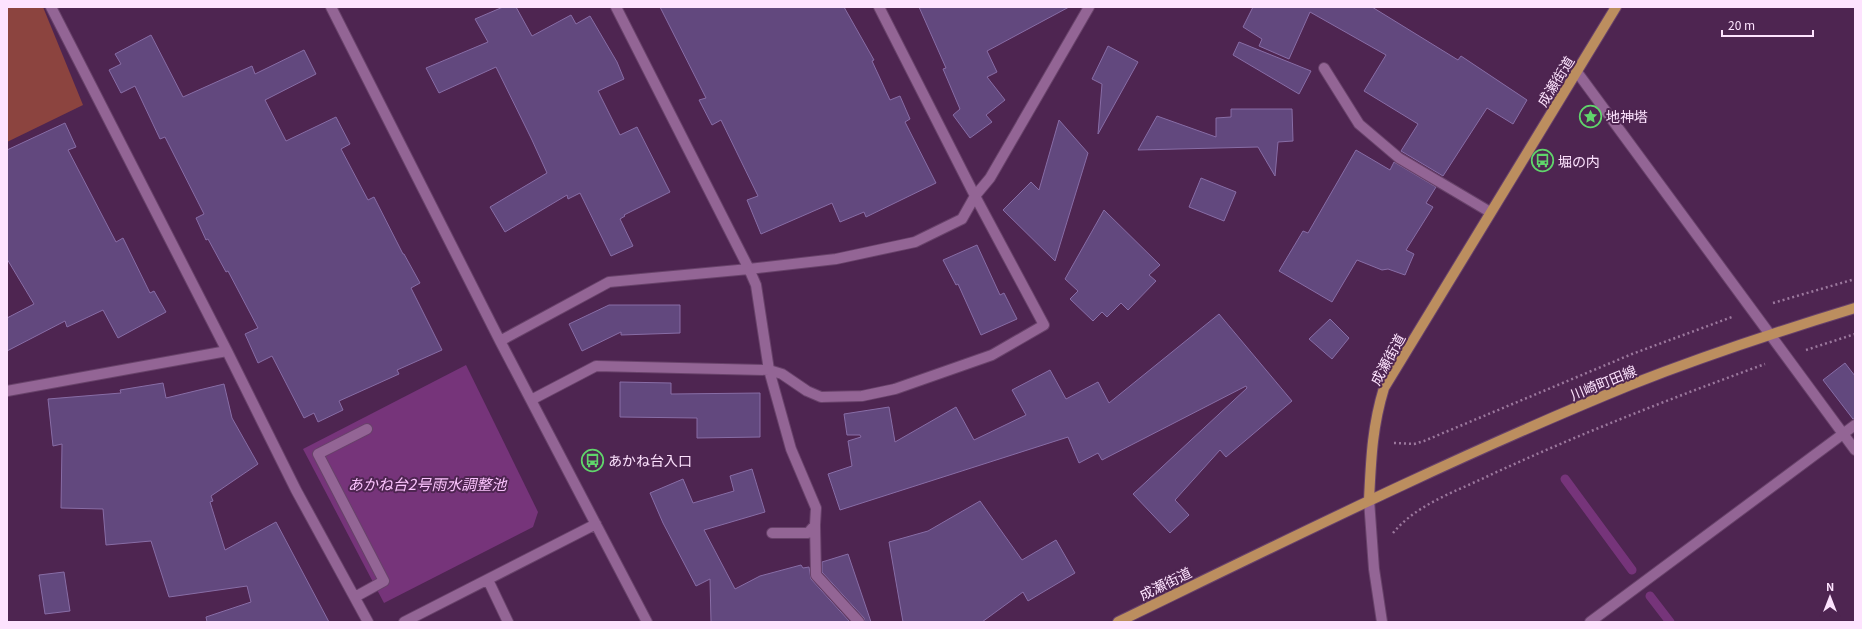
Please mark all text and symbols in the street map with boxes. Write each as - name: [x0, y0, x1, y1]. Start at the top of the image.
- scale bar: [1722, 12, 1813, 38]
- text: 20 m: [1728, 16, 1755, 33]
- street label: 成瀬街道: [1532, 52, 1578, 110]
- place icon: 地神塔: [1578, 103, 1604, 129]
- place label: 地神塔: [1606, 106, 1648, 126]
- bus stop icon: 堀の内: [1530, 148, 1556, 174]
- place label: 堀の内: [1558, 151, 1600, 171]
- street label: 成瀬街道: [1365, 330, 1409, 388]
- street label: 川崎町田線: [1567, 360, 1639, 404]
- bus stop icon: あかね台入口: [580, 447, 606, 473]
- place label: あかね台入口: [608, 450, 692, 470]
- water label: あかね台2号雨水調整池: [348, 473, 508, 494]
- street label: 成瀬街道: [1135, 562, 1195, 604]
- north arrow: [1810, 577, 1850, 617]
- text: N: [1826, 578, 1834, 594]

